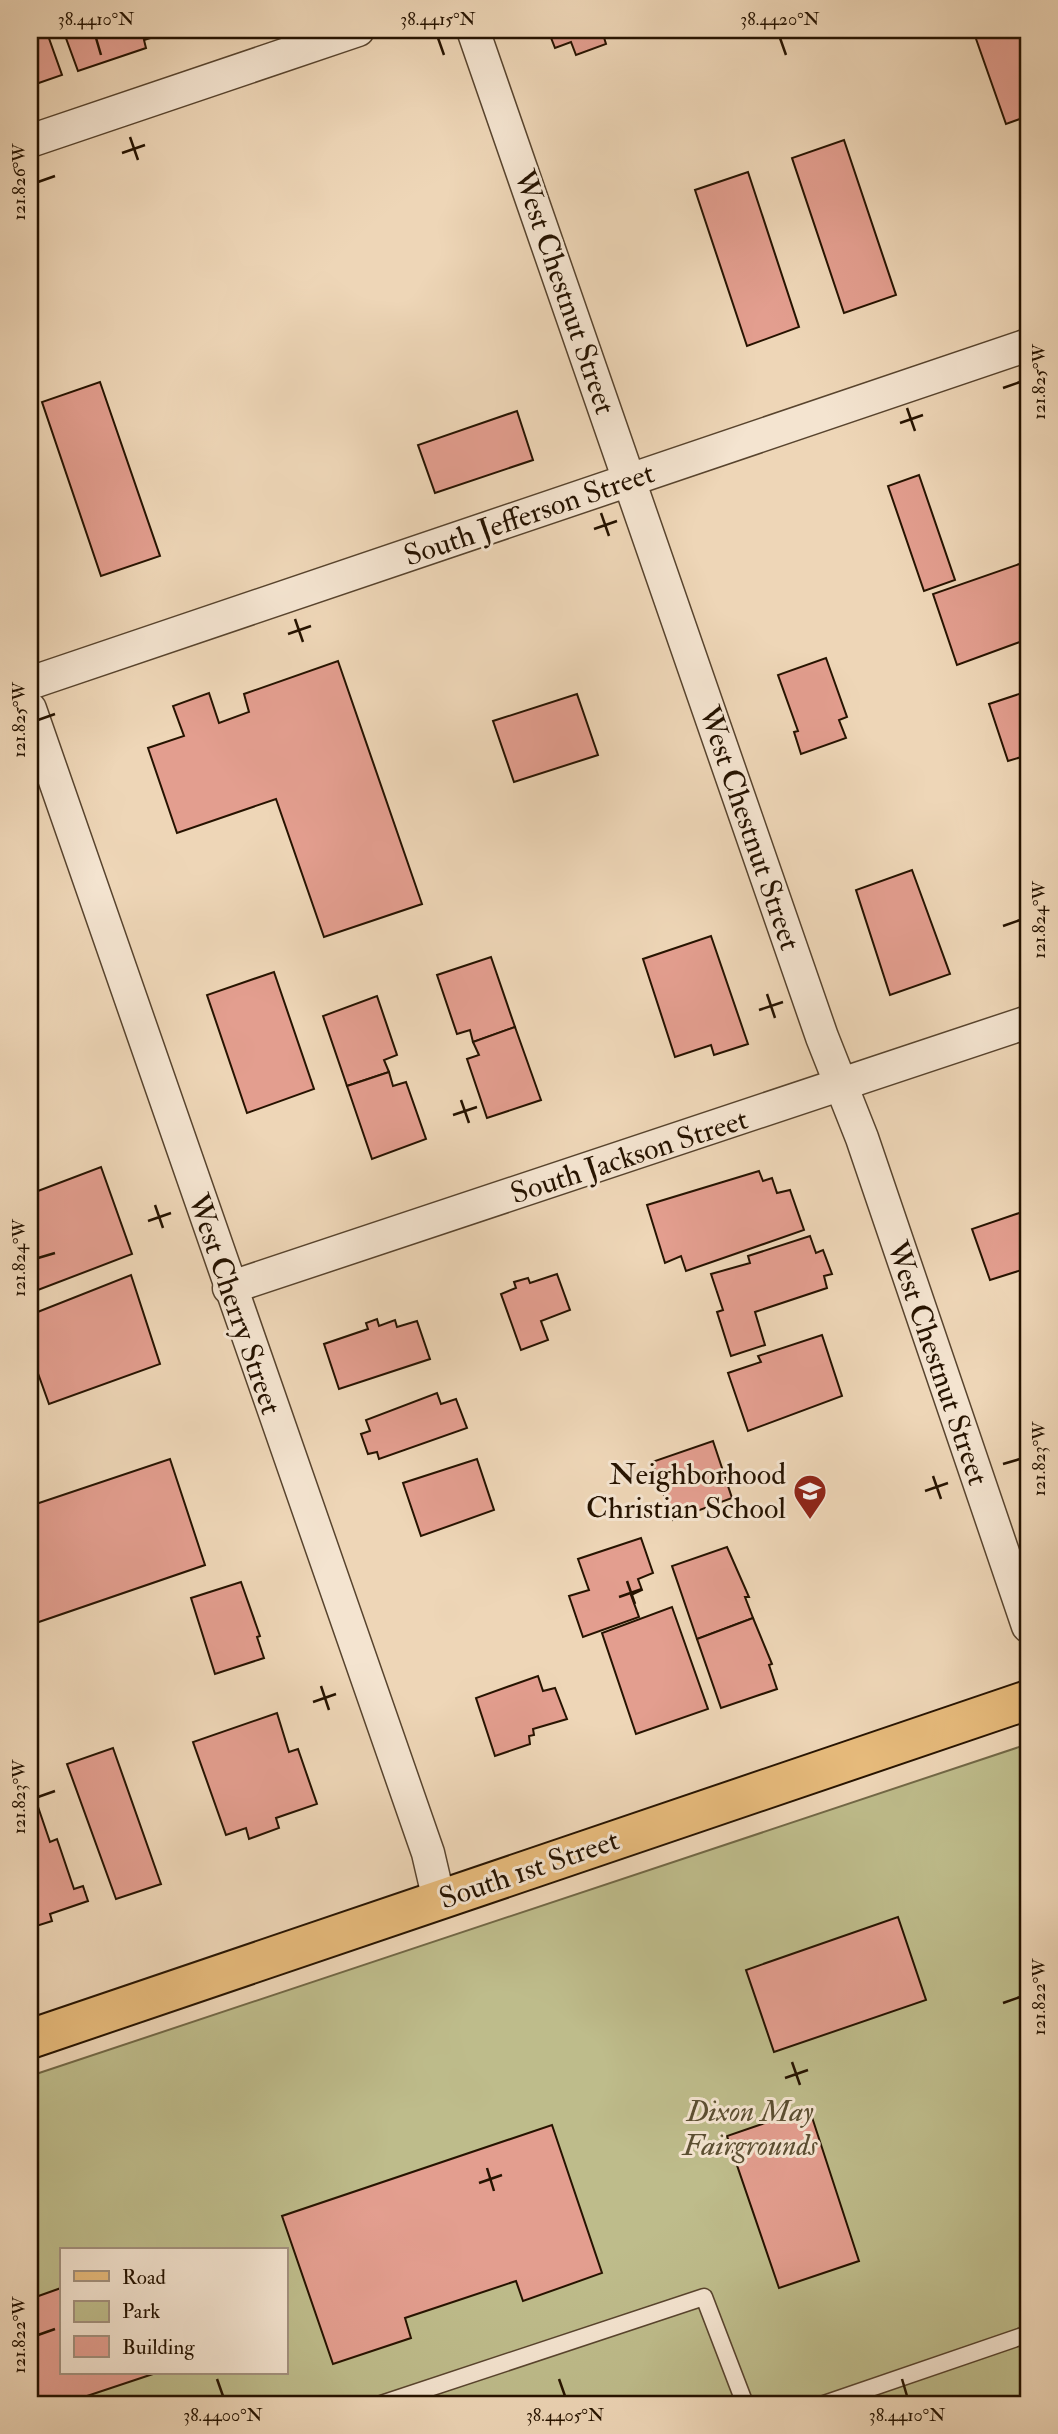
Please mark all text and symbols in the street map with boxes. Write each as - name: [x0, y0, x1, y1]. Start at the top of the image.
- text: 38.4410°N: [58, 8, 134, 31]
- text: 38.4415°N: [400, 8, 476, 31]
- text: 38.4420°N: [740, 8, 820, 31]
- text: 121.826°W: [8, 143, 31, 220]
- street label: West Chestnut Street: [505, 164, 624, 419]
- text: 121.825°W: [1028, 344, 1051, 420]
- street label: South Jefferson Street: [399, 454, 659, 575]
- text: 121.825°W: [8, 682, 31, 758]
- street label: West Chestnut Street: [690, 700, 809, 955]
- text: 121.824°W: [1028, 881, 1051, 959]
- street label: South Jackson Street: [506, 1101, 753, 1212]
- street label: West Cherry Street: [179, 1188, 290, 1420]
- text: 121.824°W: [8, 1219, 31, 1297]
- street label: West Chestnut Street: [878, 1235, 997, 1490]
- text: 121.823°W: [1028, 1421, 1051, 1496]
- place label: Neighborhood Christian School: [586, 1456, 786, 1527]
- school or university icon: Neighborhood Christian School: [791, 1472, 829, 1521]
- text: 121.823°W: [8, 1759, 31, 1834]
- street label: South 1st Street: [434, 1821, 624, 1918]
- text: 121.822°W: [1028, 1958, 1051, 2035]
- park label: Dixon May Fairgrounds: [681, 2093, 818, 2164]
- legend: [60, 2248, 287, 2374]
- text: Road: [122, 2264, 167, 2291]
- text: 121.822°W: [8, 2296, 31, 2373]
- text: Park: [122, 2298, 160, 2325]
- text: Building: [122, 2334, 195, 2361]
- text: 38.4400°N: [183, 2404, 263, 2427]
- text: 38.4405°N: [526, 2404, 604, 2427]
- text: 38.4410°N: [869, 2404, 945, 2427]

